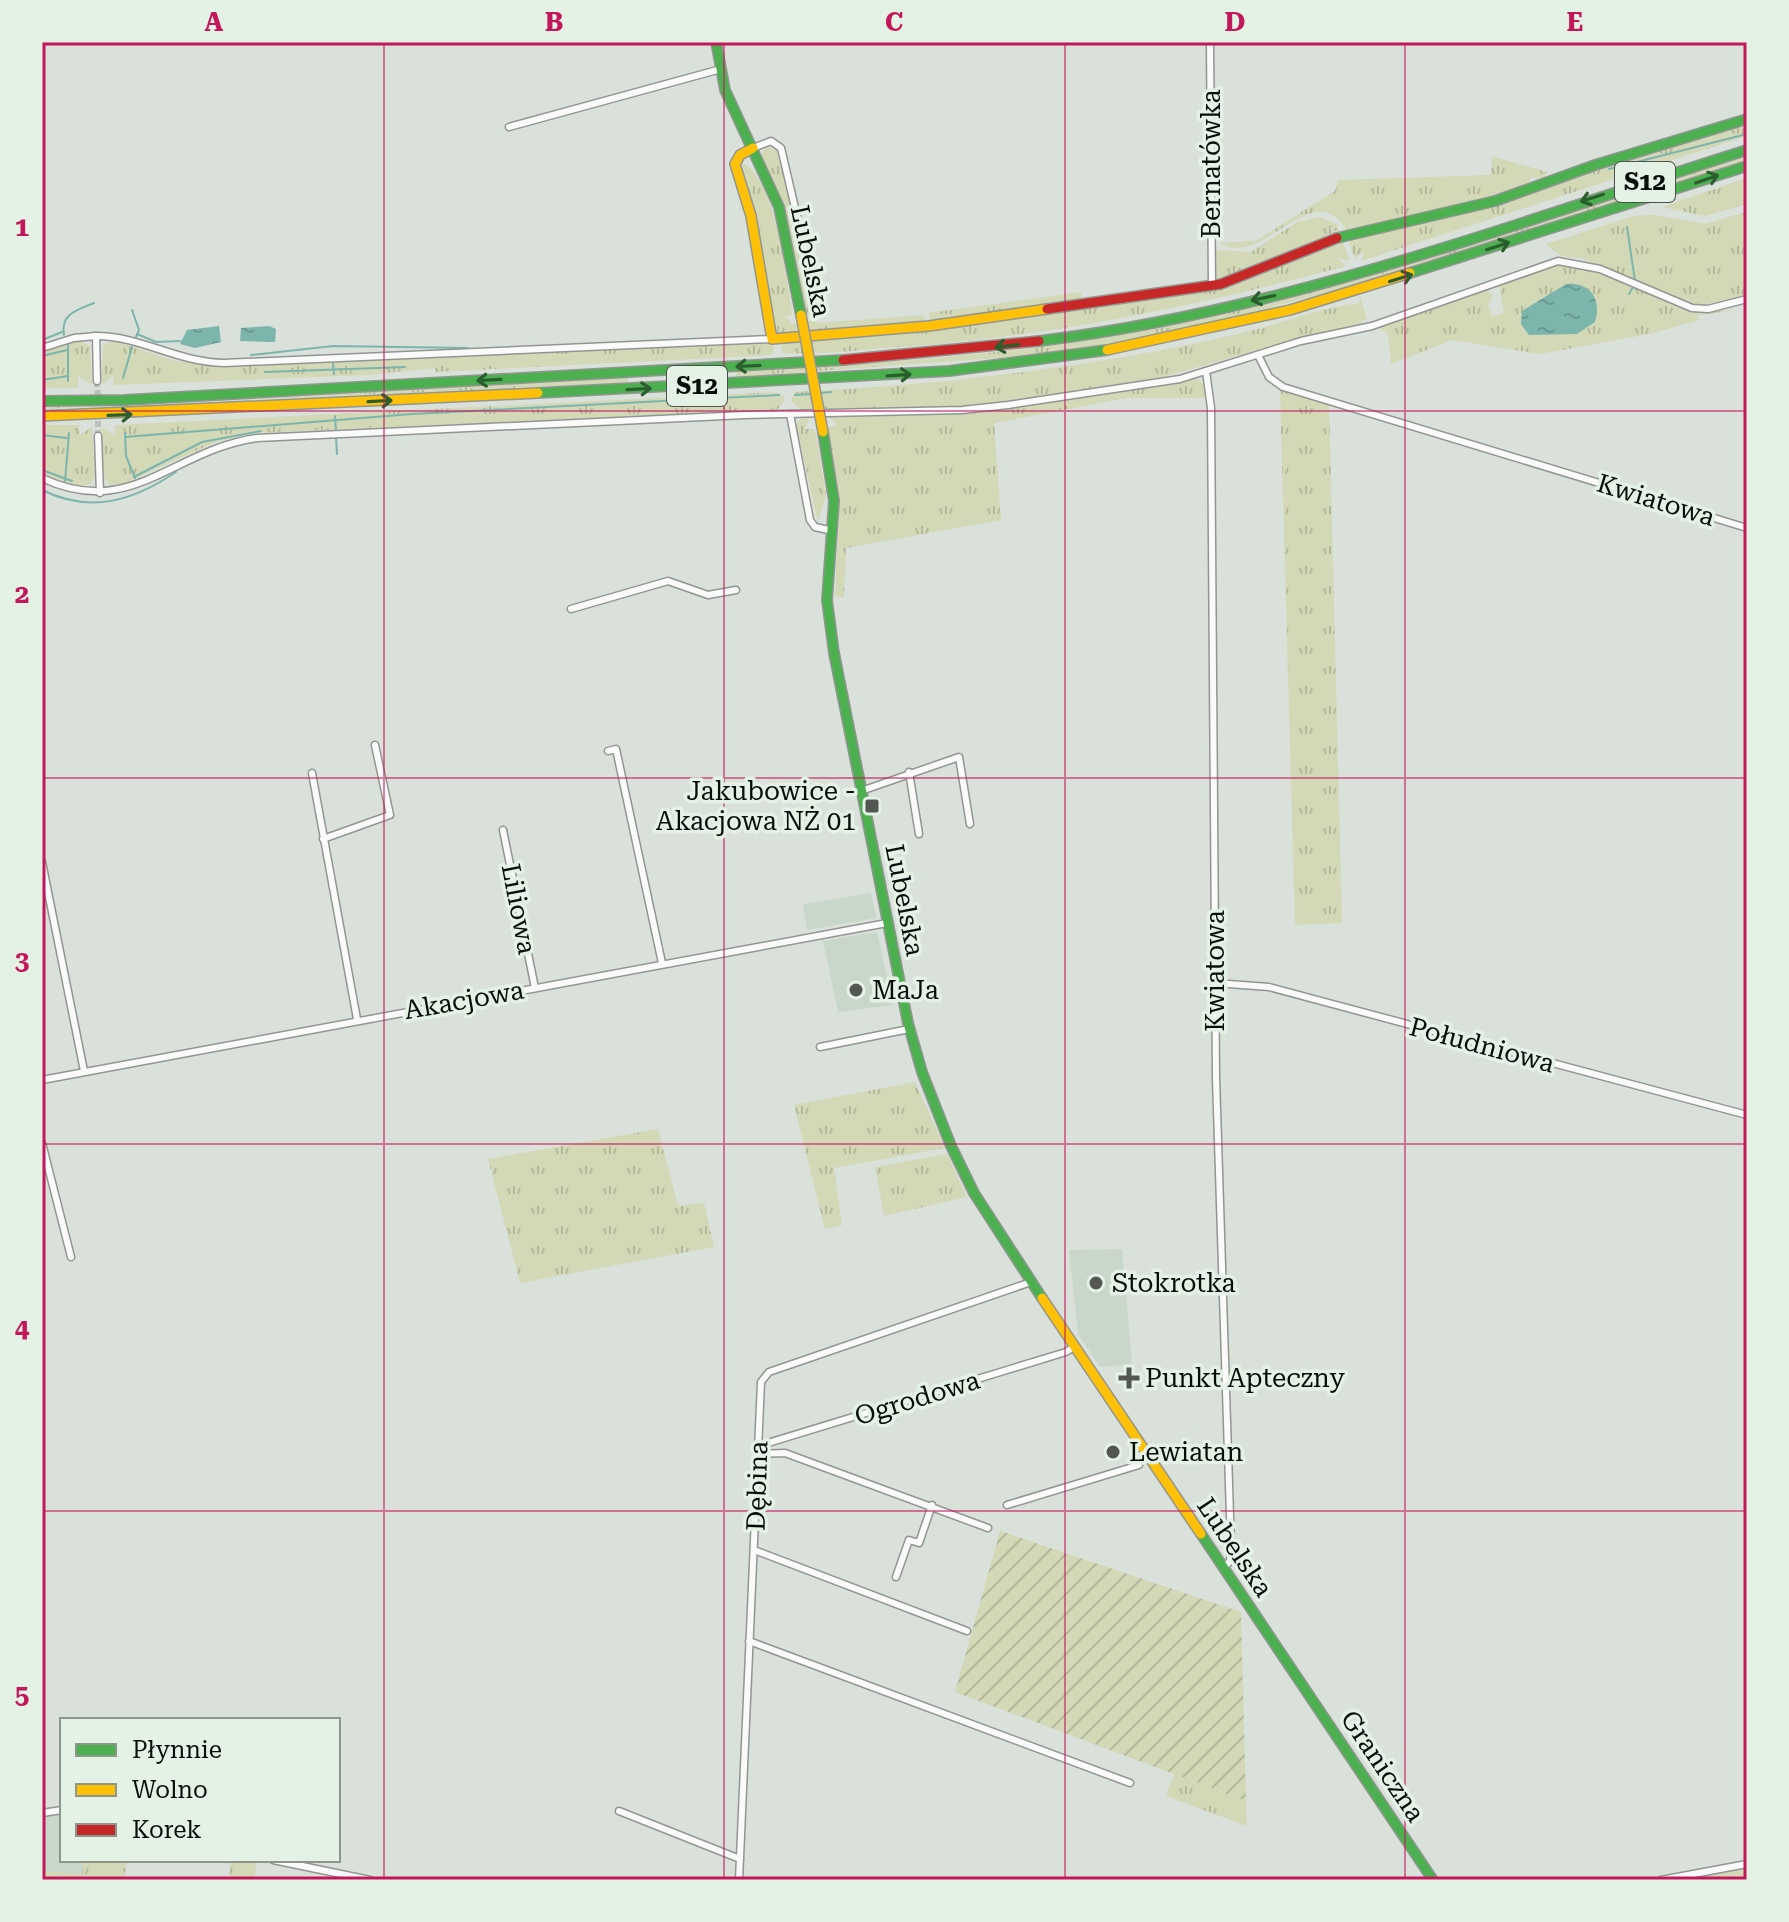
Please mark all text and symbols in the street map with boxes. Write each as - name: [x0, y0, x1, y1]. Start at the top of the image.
- text: A: [205, 7, 224, 37]
- text: B: [545, 7, 563, 37]
- text: C: [885, 7, 903, 37]
- text: D: [1225, 7, 1245, 37]
- text: E: [1567, 7, 1583, 37]
- street label: Bernatówka: [1196, 89, 1226, 239]
- road number: S12: [1615, 162, 1675, 202]
- one-way arrow: [1694, 170, 1719, 185]
- one-way arrow: [1580, 192, 1605, 206]
- street label: Lubelska: [785, 203, 837, 319]
- text: 1: [15, 212, 29, 242]
- one-way arrow: [1485, 238, 1511, 253]
- one-way arrow: [1387, 270, 1413, 285]
- one-way arrow: [1250, 291, 1276, 306]
- one-way arrow: [995, 339, 1021, 354]
- one-way arrow: [735, 359, 762, 374]
- road number: S12: [667, 366, 727, 406]
- one-way arrow: [885, 367, 912, 382]
- one-way arrow: [476, 372, 503, 387]
- one-way arrow: [625, 381, 652, 396]
- one-way arrow: [366, 393, 393, 408]
- one-way arrow: [106, 407, 133, 422]
- street label: Kwiatowa: [1593, 468, 1719, 532]
- text: 2: [15, 579, 29, 609]
- place label: Jakubowice - Akacjowa NŻ 01: [656, 776, 856, 836]
- marker: Jakubowice - Akacjowa NŻ 01: [863, 797, 881, 815]
- street label: Lubelska: [879, 842, 931, 958]
- street label: Liliowa: [496, 861, 542, 957]
- street label: Kwiatowa: [1200, 910, 1230, 1032]
- text: 3: [15, 946, 29, 976]
- street label: Akacjowa: [402, 975, 526, 1025]
- place label: MaJa: [872, 975, 939, 1005]
- marker: MaJa: [847, 981, 865, 999]
- street label: Południowa: [1406, 1011, 1558, 1079]
- place label: Stokrotka: [1112, 1268, 1236, 1298]
- marker: Stokrotka: [1087, 1274, 1105, 1292]
- text: 4: [15, 1313, 30, 1343]
- place label: Punkt Apteczny: [1145, 1363, 1346, 1393]
- street label: Ogrodowa: [851, 1365, 983, 1431]
- marker: Punkt Apteczny: [1120, 1369, 1138, 1387]
- place label: Lewiatan: [1129, 1437, 1244, 1467]
- street label: Dębina: [740, 1440, 774, 1532]
- marker: Lewiatan: [1104, 1443, 1122, 1461]
- street label: Lubelska: [1191, 1492, 1279, 1602]
- text: 5: [15, 1680, 29, 1710]
- street label: Graniczna: [1335, 1705, 1431, 1827]
- legend: [60, 1718, 340, 1862]
- text: Płynnie: [132, 1736, 222, 1764]
- text: Wolno: [132, 1776, 208, 1804]
- text: Korek: [132, 1816, 202, 1844]

